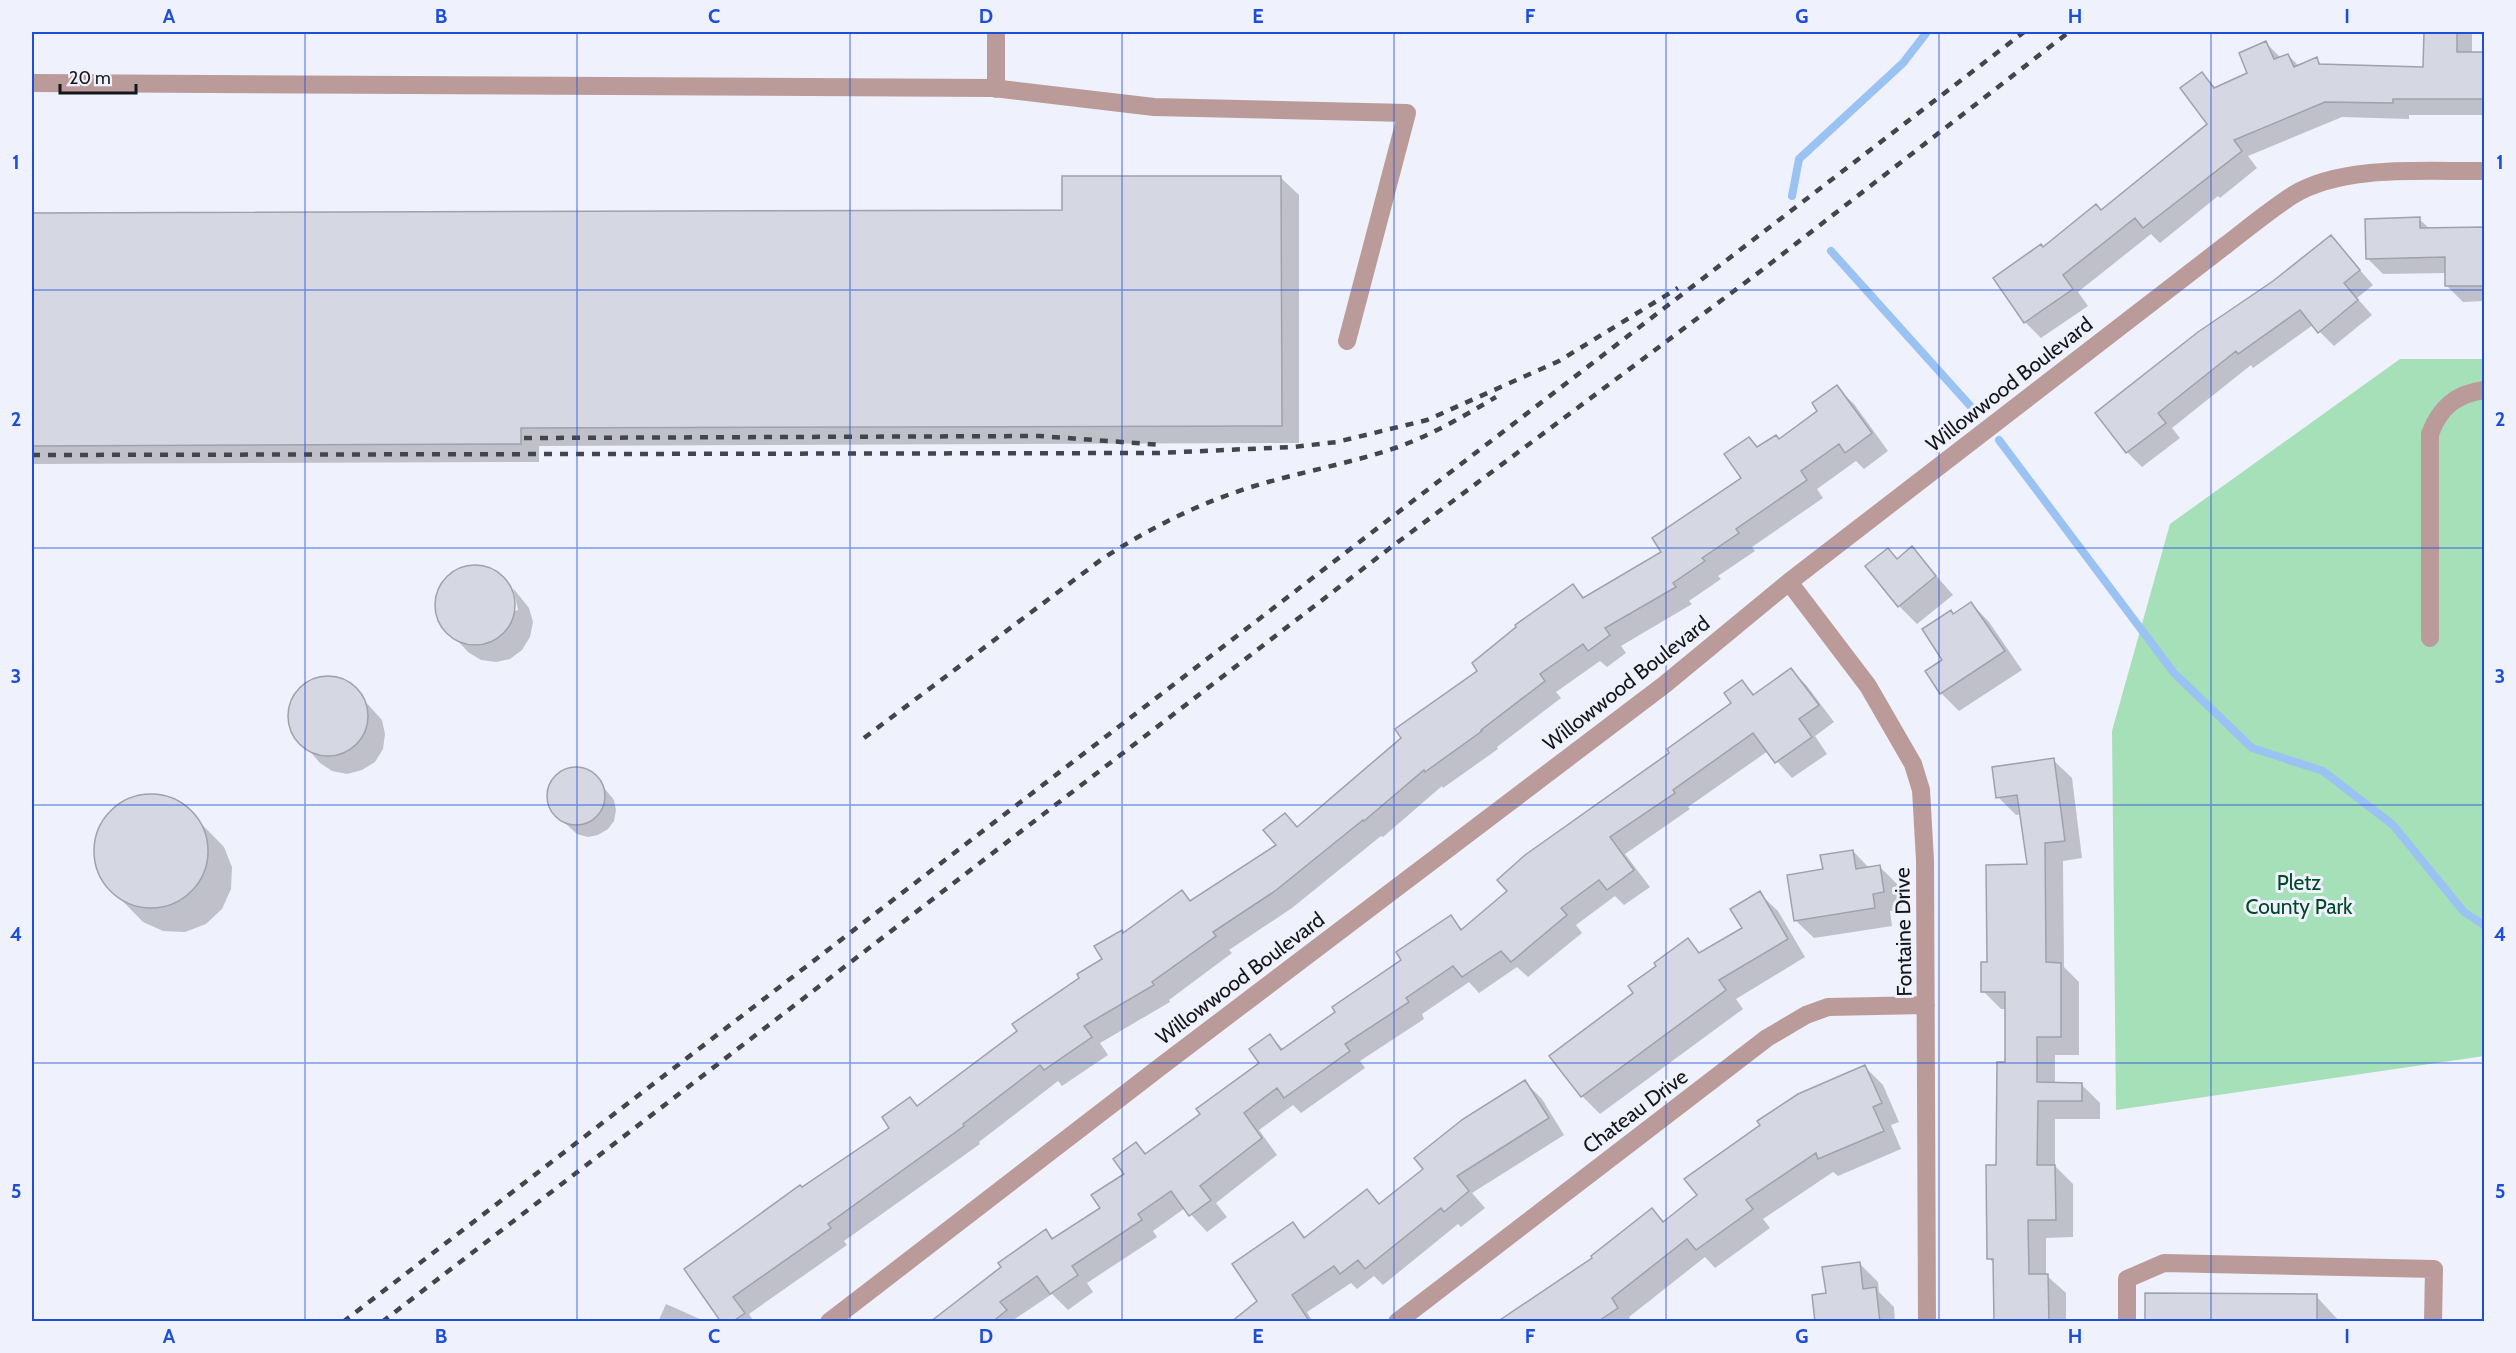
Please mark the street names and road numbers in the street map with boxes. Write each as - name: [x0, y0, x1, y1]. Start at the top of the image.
- street label: Willowwood Boulevard: [1921, 311, 2097, 457]
- street label: Willowwood Boulevard: [1538, 610, 1714, 756]
- street label: Fontaine Drive: [1889, 867, 1917, 997]
- street label: Willowwood Boulevard: [1151, 907, 1329, 1049]
- street label: Chateau Drive: [1578, 1063, 1693, 1159]

